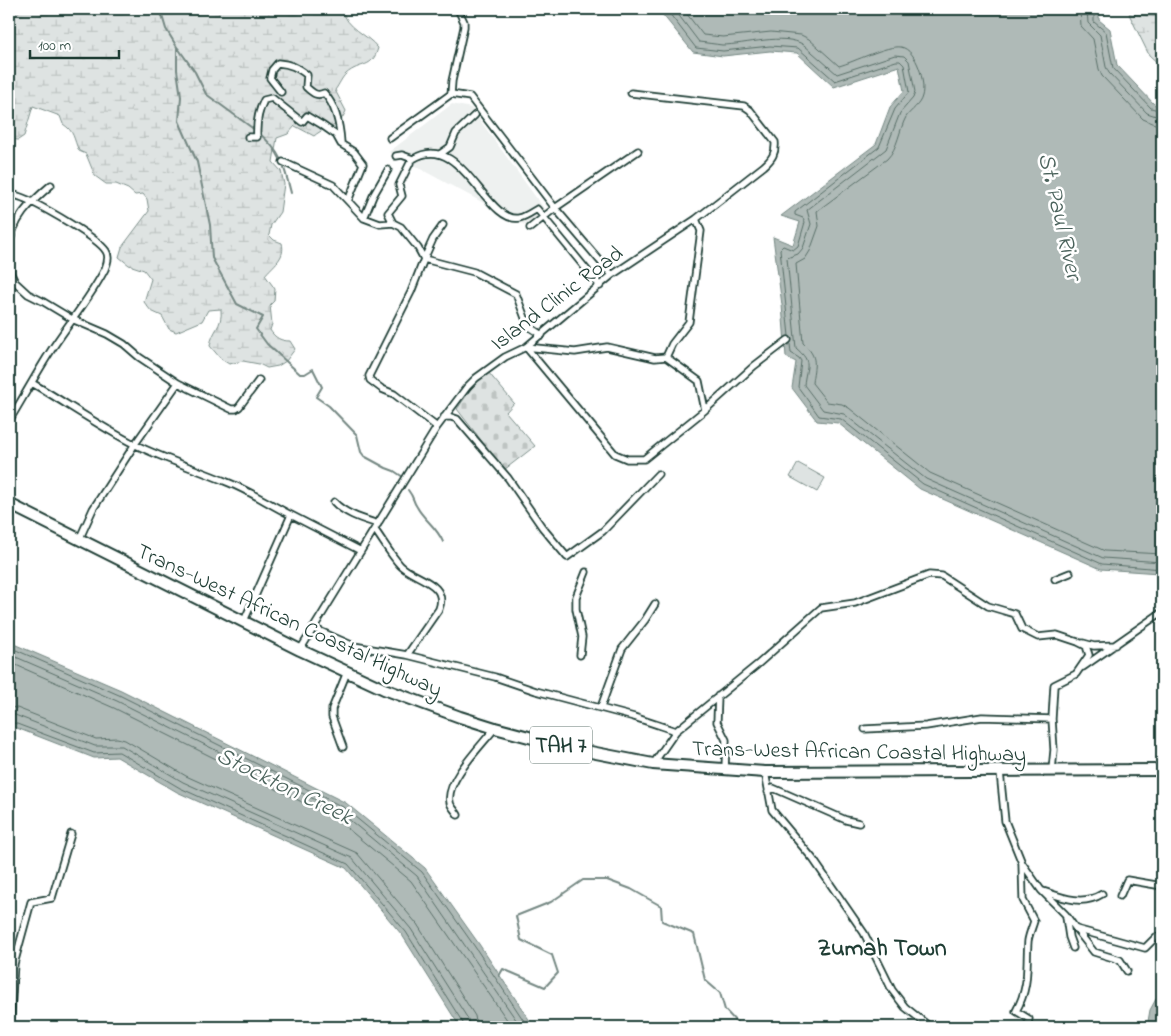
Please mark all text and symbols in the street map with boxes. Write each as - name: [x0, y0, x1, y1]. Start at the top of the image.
- scale bar: [30, 28, 119, 60]
- text: 100 m: [38, 35, 71, 57]
- water label: St. Paul River: [1027, 150, 1091, 286]
- street label: Island Clinic Road: [485, 239, 631, 360]
- street label: Trans-West African Coastal Highway: [130, 537, 447, 708]
- road number: TAH 7: [530, 726, 592, 764]
- street label: Trans-West African Coastal Highway: [692, 734, 1026, 773]
- water label: Stockton Creek: [210, 739, 359, 836]
- district label: Zumah Town: [817, 932, 947, 967]

